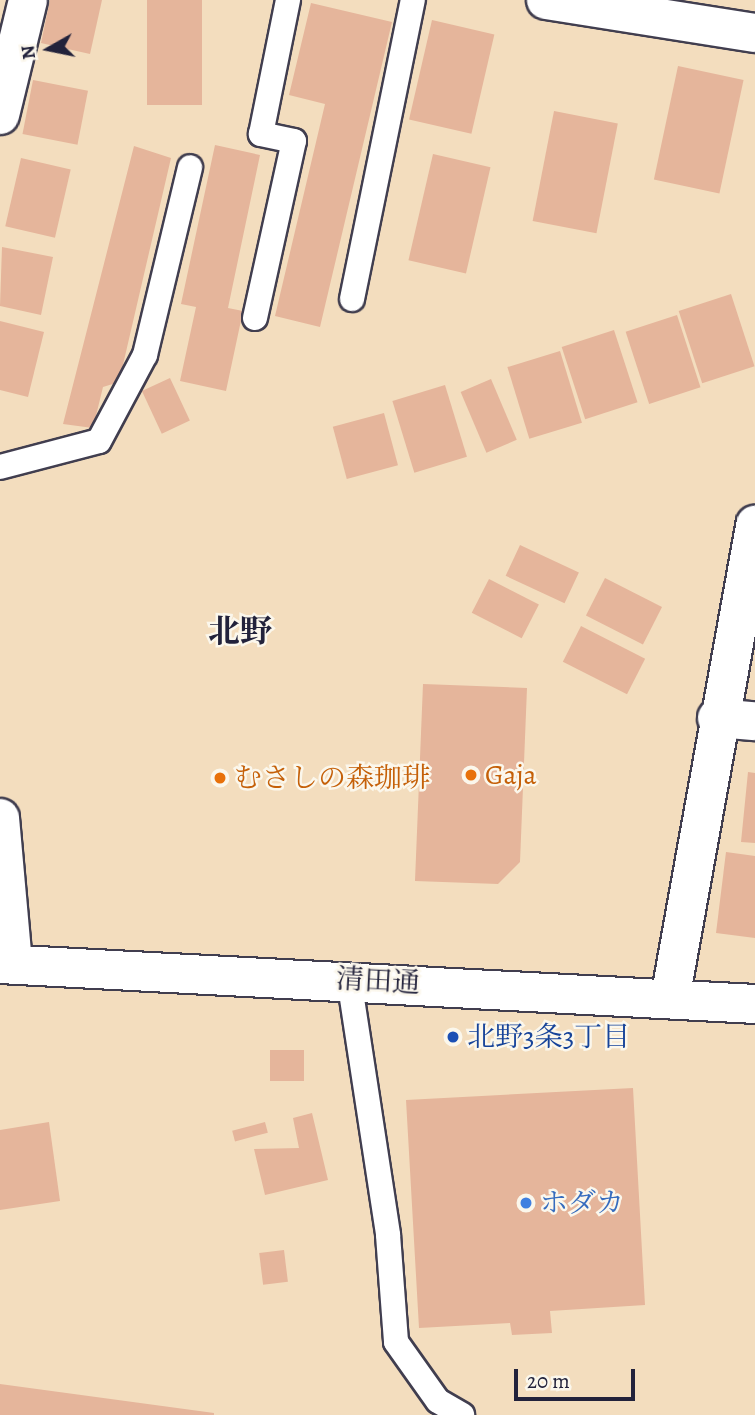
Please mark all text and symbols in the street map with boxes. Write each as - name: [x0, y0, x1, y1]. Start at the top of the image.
- north arrow: [14, 14, 84, 84]
- text: N: [14, 43, 42, 61]
- district label: 北野: [208, 612, 272, 650]
- place label: Gaja: [485, 758, 536, 792]
- place label: むさしの森珈琲: [234, 761, 430, 795]
- marker: Gaja: [463, 767, 479, 783]
- marker: むさしの森珈琲: [212, 770, 228, 786]
- street label: 清田通: [335, 962, 421, 1000]
- place label: 北野3条3丁目: [467, 1020, 630, 1054]
- marker: 北野3条3丁目: [445, 1029, 461, 1045]
- place label: ホダカ: [540, 1186, 624, 1220]
- marker: ホダカ: [518, 1195, 534, 1211]
- scale bar: [517, 1356, 638, 1400]
- text: 20 m: [527, 1367, 570, 1395]

